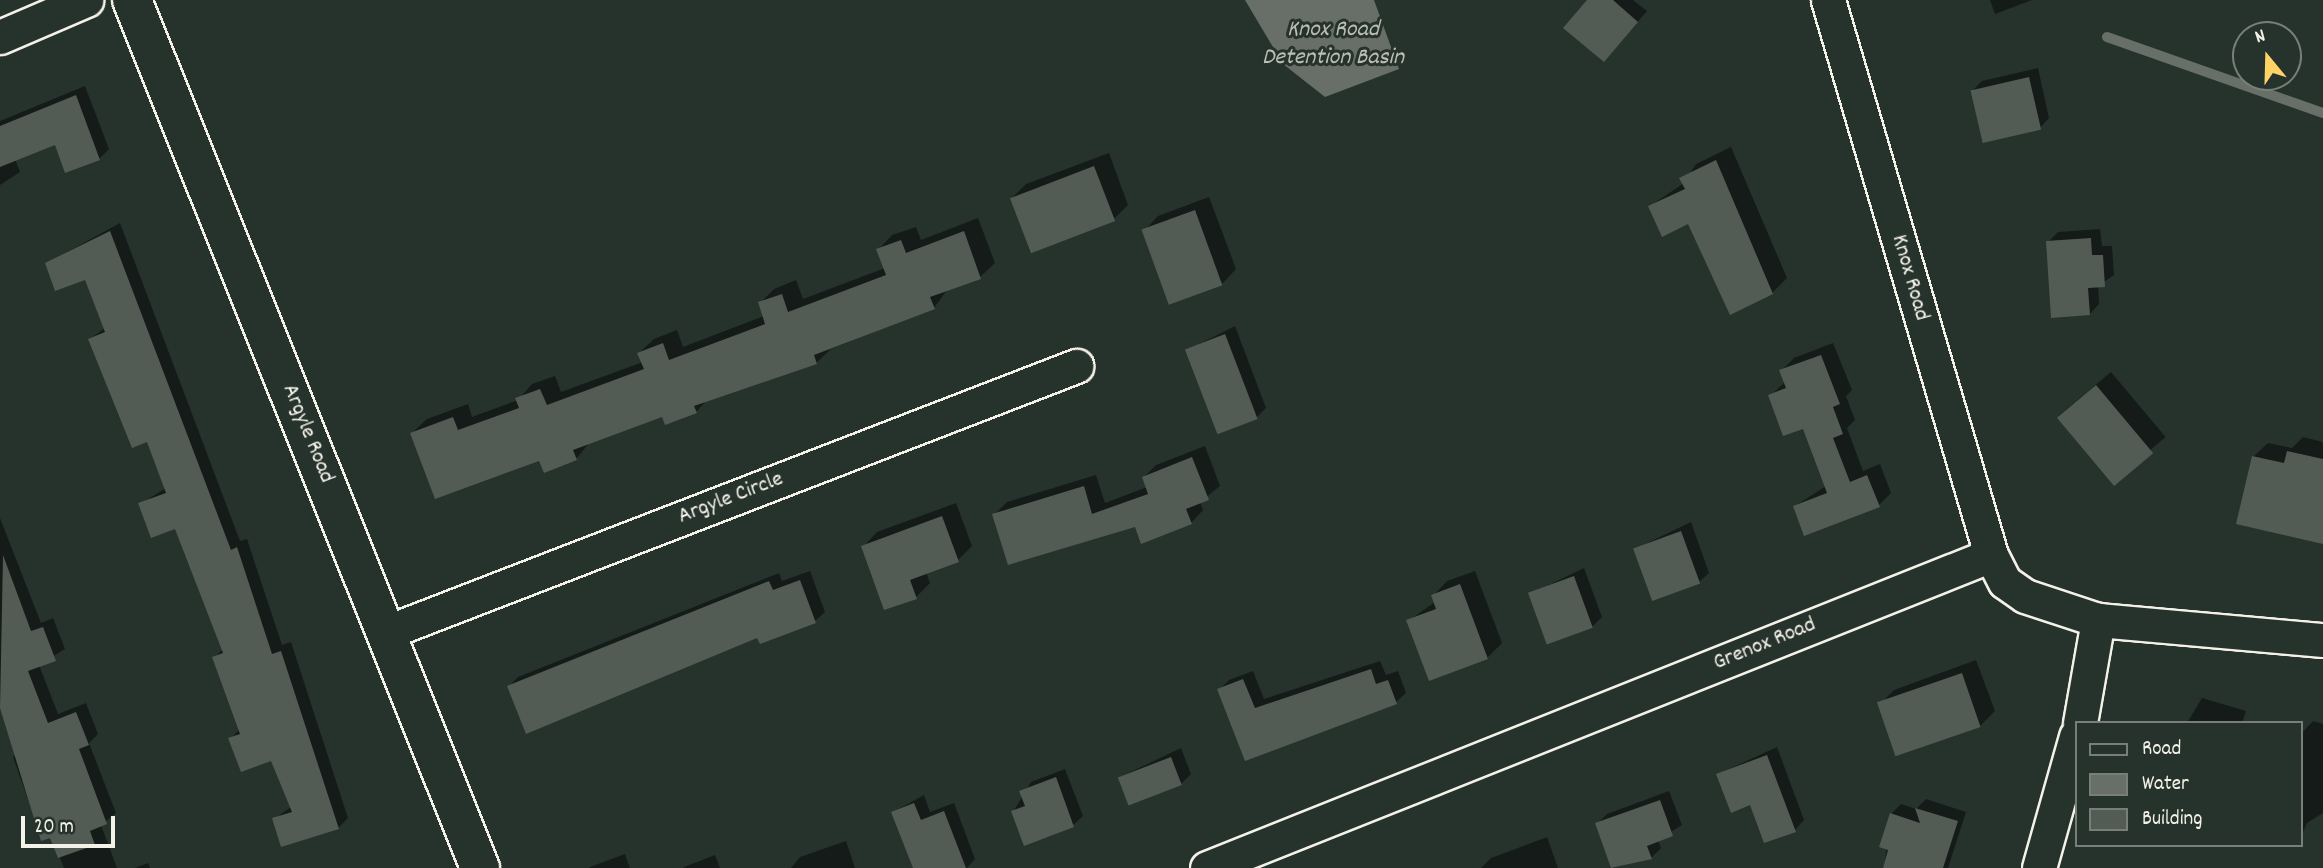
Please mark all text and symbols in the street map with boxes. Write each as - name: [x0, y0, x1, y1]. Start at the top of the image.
- water label: Knox Road Detention Basin: [1262, 17, 1404, 73]
- north arrow: [2232, 21, 2302, 91]
- text: N: [2252, 23, 2269, 52]
- street label: Knox Road: [1884, 232, 1934, 324]
- street label: Argyle Road: [275, 380, 339, 488]
- street label: Argyle Circle: [675, 466, 787, 532]
- street label: Grenox Road: [1710, 612, 1820, 678]
- legend: [2074, 721, 2302, 847]
- text: Road: [2142, 735, 2181, 765]
- text: Water: [2142, 770, 2189, 800]
- scale bar: [24, 802, 119, 846]
- text: Building: [2142, 805, 2202, 835]
- text: 20 m: [34, 813, 74, 843]

